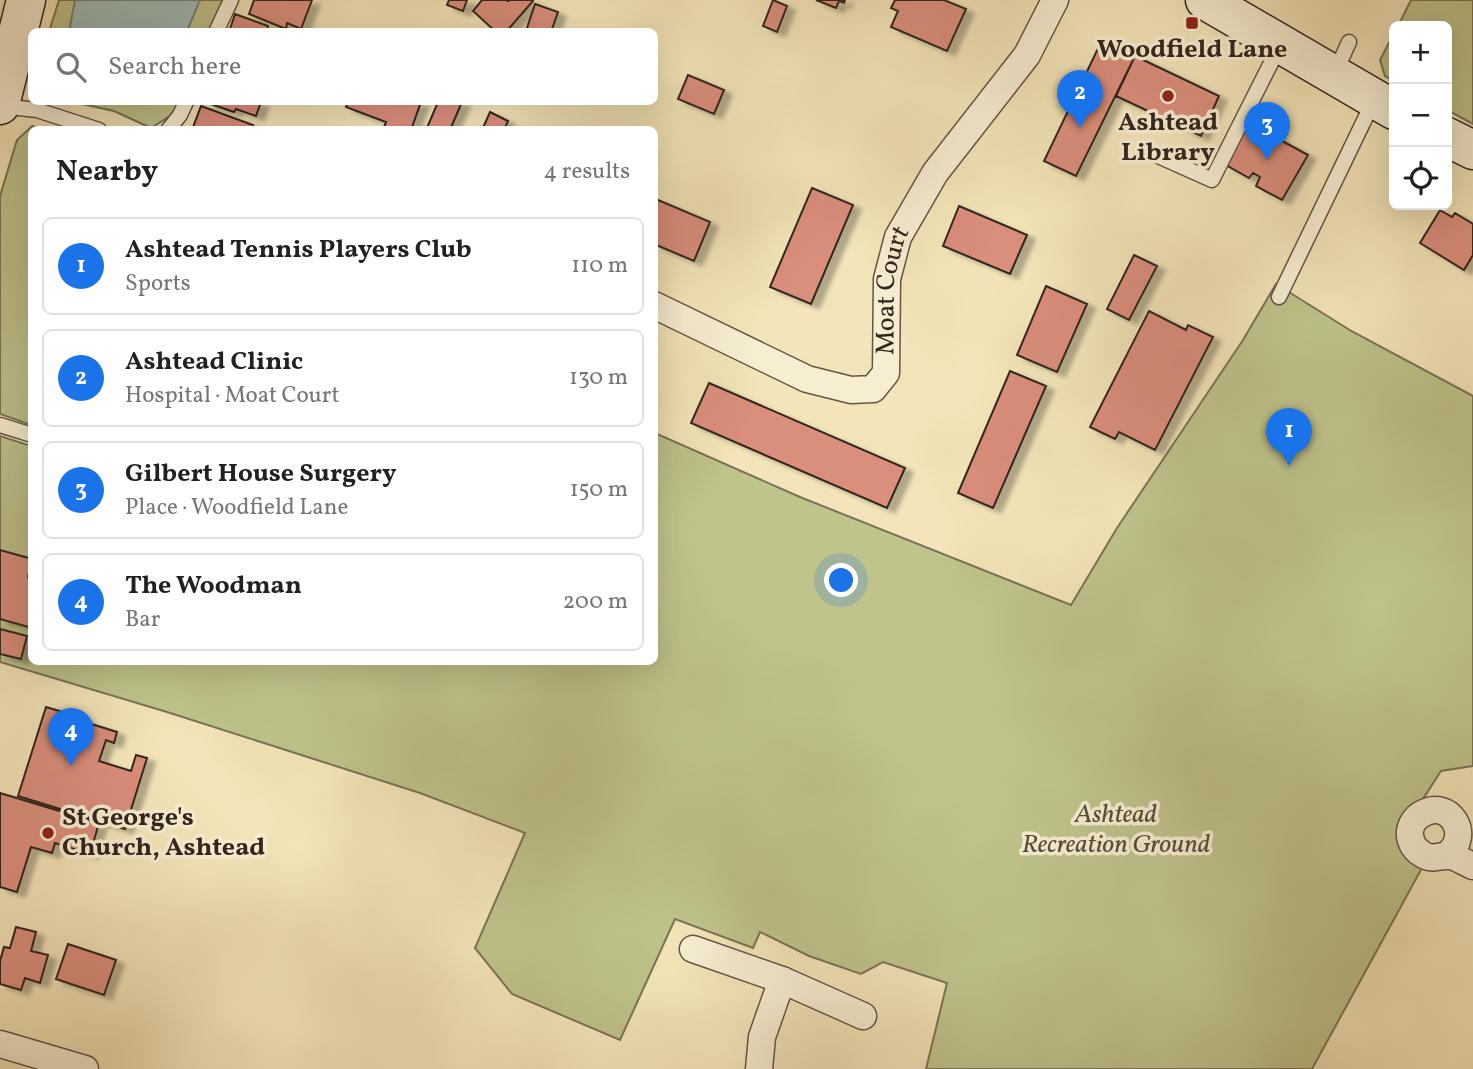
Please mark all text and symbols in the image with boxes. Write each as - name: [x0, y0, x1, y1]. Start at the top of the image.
- marker: Woodfield Lane: [1184, 15, 1200, 31]
- map controls: [1389, 21, 1452, 210]
- button: +: [1389, 21, 1452, 84]
- search box: [28, 28, 658, 105]
- place label: Woodfield Lane: [1097, 32, 1287, 68]
- icon: search: [52, 48, 90, 86]
- text: Search here: [108, 49, 241, 85]
- pin: 2: [1057, 70, 1103, 128]
- button: −: [1389, 84, 1452, 147]
- marker: Ashtead Library: [1160, 88, 1176, 104]
- pin: 3: [1244, 102, 1290, 160]
- place label: Ashtead Library: [1118, 105, 1218, 171]
- button: locate: [1389, 147, 1452, 210]
- text: Nearby: [56, 151, 158, 193]
- text: 4 results: [544, 156, 630, 188]
- street label: Moat Court: [868, 219, 919, 355]
- text: Ashtead Tennis Players Club: [125, 232, 472, 268]
- text: 1: [76, 250, 86, 282]
- text: 110 m: [571, 250, 628, 282]
- text: Sports: [125, 268, 191, 300]
- text: Ashtead Clinic: [125, 344, 303, 380]
- text: 2: [75, 362, 87, 394]
- text: 130 m: [569, 362, 628, 394]
- text: Hospital · Moat Court: [125, 380, 340, 412]
- pin: 1: [1266, 408, 1312, 466]
- text: Gilbert House Surgery: [125, 456, 397, 492]
- text: 3: [75, 474, 87, 506]
- text: 150 m: [570, 474, 628, 506]
- text: Place · Woodfield Lane: [125, 492, 348, 524]
- your location: [824, 563, 858, 597]
- text: The Woodman: [125, 568, 302, 604]
- text: 4: [74, 586, 88, 618]
- text: 200 m: [563, 586, 628, 618]
- text: Bar: [125, 604, 160, 636]
- pin: 4: [48, 708, 94, 766]
- park label: Ashtead Recreation Ground: [1022, 797, 1211, 863]
- place label: St George's Church, Ashtead: [62, 800, 265, 866]
- marker: St George's Church, Ashtead: [40, 825, 56, 841]

